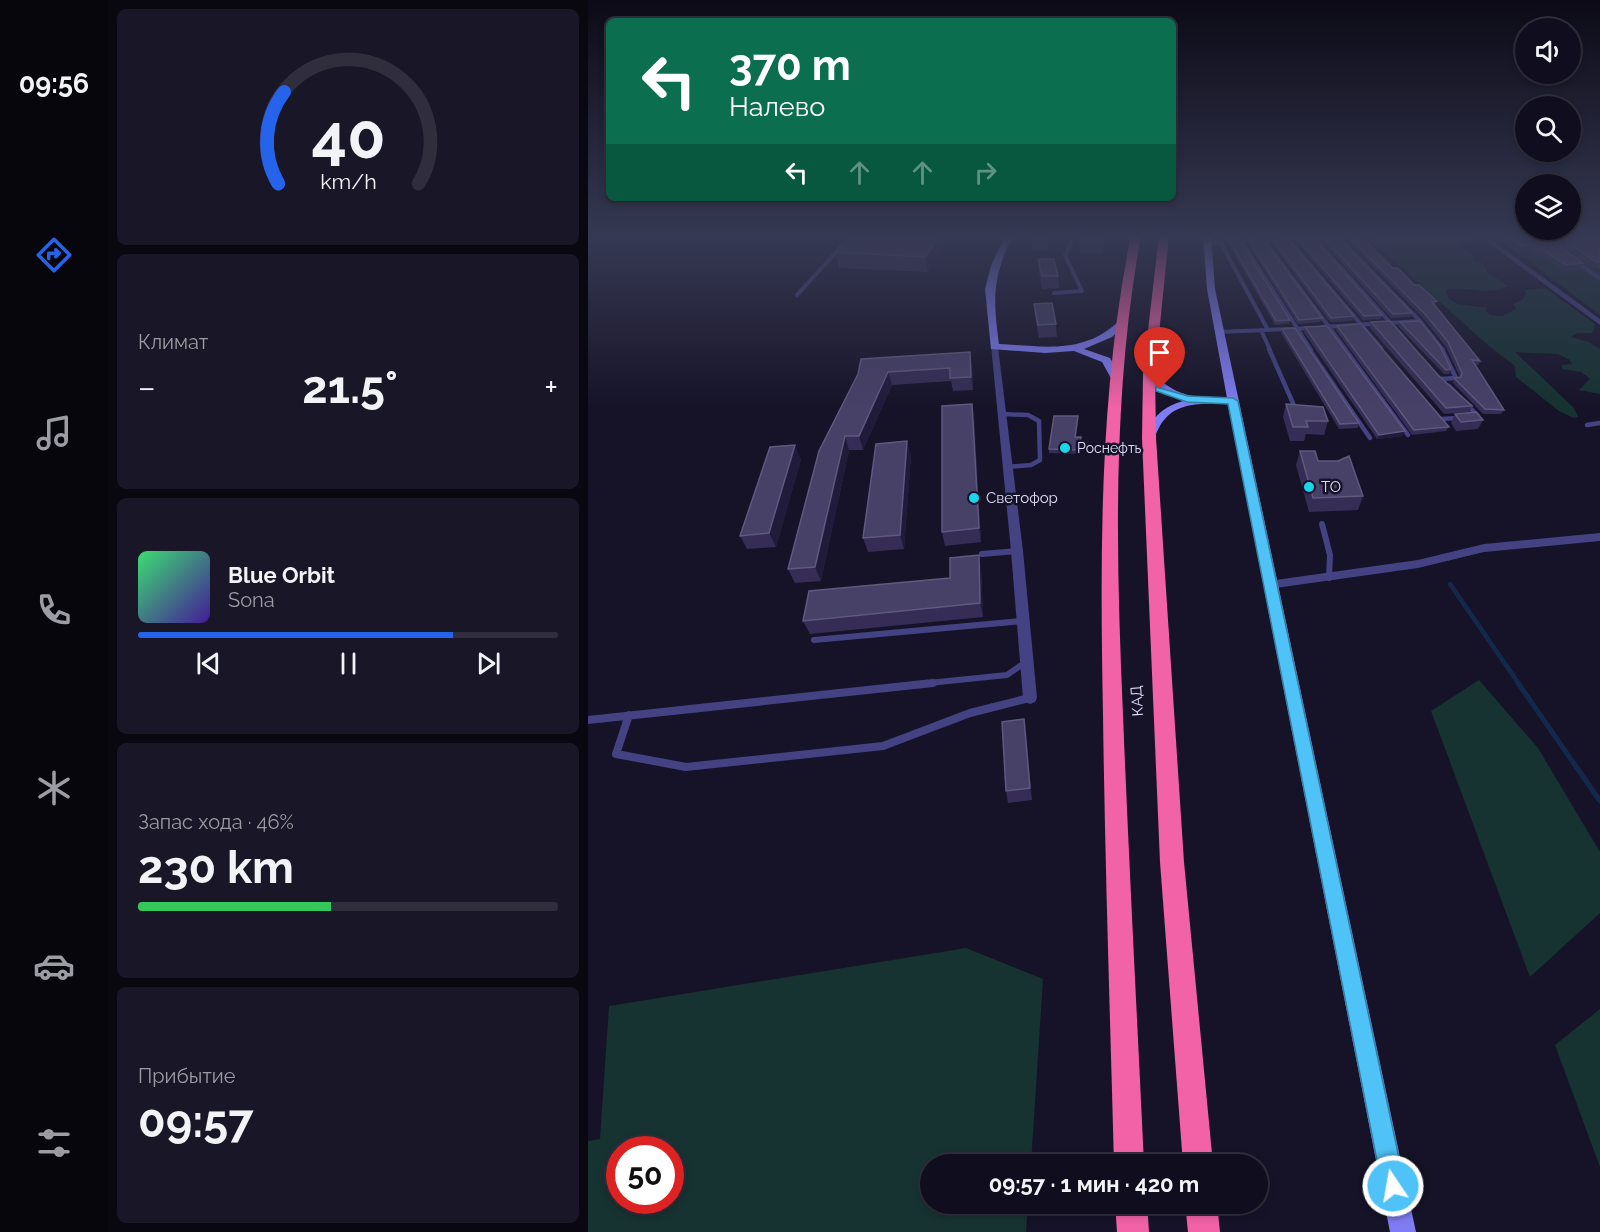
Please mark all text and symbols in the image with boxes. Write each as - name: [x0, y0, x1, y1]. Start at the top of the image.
- map controls: [1515, 18, 1581, 240]
- button: sound: [1515, 18, 1581, 84]
- text: 370 m: [729, 41, 851, 90]
- icon: left: [630, 42, 708, 120]
- text: 09:56: [19, 68, 89, 99]
- text: Налево: [729, 91, 825, 122]
- button: search: [1515, 96, 1581, 162]
- text: 40: [311, 99, 385, 173]
- icon: left: [780, 156, 813, 189]
- icon: ahead: [843, 156, 876, 189]
- icon: ahead: [906, 156, 939, 189]
- icon: right: [969, 156, 1002, 189]
- text: km/h: [320, 169, 376, 194]
- button: layers: [1515, 174, 1581, 240]
- icon: directions: [33, 234, 75, 276]
- pin: [1134, 327, 1185, 389]
- text: Климат: [138, 330, 208, 354]
- icon: arrive: [1143, 336, 1176, 369]
- text: 21.5°: [302, 361, 398, 414]
- text: −: [138, 368, 156, 407]
- text: +: [544, 368, 558, 407]
- icon: music: [33, 412, 75, 454]
- place label: Роснефть: [1077, 440, 1142, 456]
- marker: Роснефть: [1058, 441, 1072, 455]
- place label: ТО: [1321, 478, 1341, 496]
- marker: ТО: [1302, 480, 1316, 494]
- place label: Светофор: [986, 489, 1058, 507]
- marker: Светофор: [967, 491, 981, 505]
- text: Blue Orbit: [228, 562, 335, 588]
- text: Sona: [228, 588, 275, 612]
- icon: phone: [33, 589, 75, 631]
- icon: previous: [192, 647, 225, 680]
- icon: pause: [332, 647, 365, 680]
- icon: next: [472, 647, 505, 680]
- street label: КАД: [1127, 685, 1147, 717]
- icon: climate: [33, 767, 75, 809]
- text: Запас хода · 46%: [138, 810, 294, 834]
- text: 230 km: [138, 841, 294, 894]
- icon: car: [33, 945, 75, 987]
- text: Прибытие: [138, 1064, 235, 1088]
- text: 09:57: [138, 1095, 253, 1148]
- icon: filters: [33, 1122, 75, 1164]
- speed limit sign: 50: [606, 1136, 684, 1214]
- position arrow: [1361, 1154, 1425, 1218]
- text: 09:57 · 1 мин · 420 m: [989, 1171, 1199, 1197]

